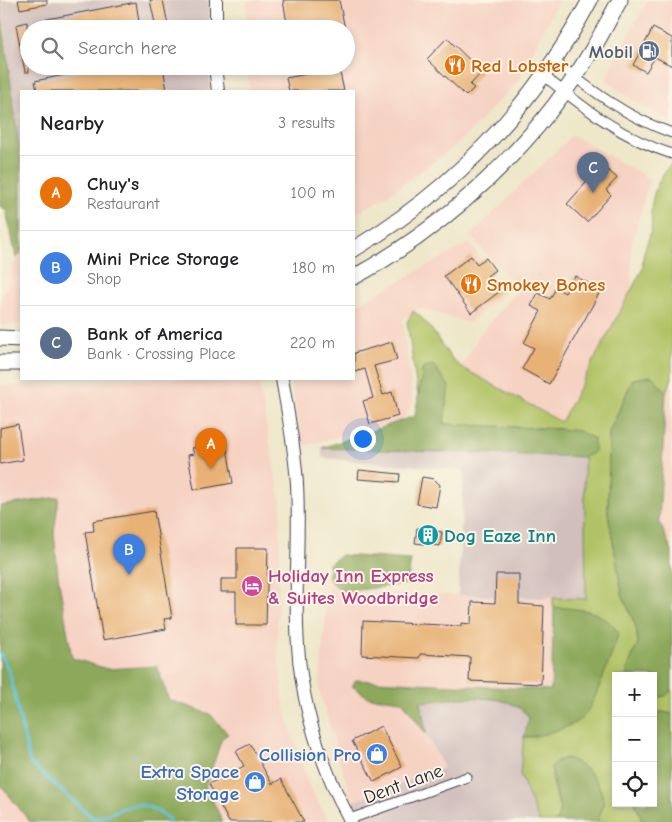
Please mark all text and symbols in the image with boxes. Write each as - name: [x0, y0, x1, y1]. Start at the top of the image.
- search box: [20, 20, 355, 75]
- icon: search: [38, 34, 66, 62]
- text: Search here: [78, 37, 177, 59]
- fuel station icon: Mobil: [637, 39, 661, 63]
- place label: Mobil: [589, 41, 633, 63]
- restaurant icon: Red Lobster: [443, 53, 467, 77]
- place label: Red Lobster: [471, 55, 569, 77]
- text: Nearby: [40, 111, 104, 135]
- text: 3 results: [278, 114, 335, 132]
- pin: C: [577, 152, 609, 193]
- text: Chuy's: [87, 173, 139, 195]
- text: A: [52, 184, 60, 202]
- text: 100 m: [291, 184, 335, 202]
- text: Restaurant: [87, 195, 159, 213]
- text: Mini Price Storage: [87, 248, 239, 270]
- text: B: [51, 259, 61, 277]
- text: 180 m: [292, 259, 335, 277]
- text: Shop: [87, 270, 121, 288]
- restaurant icon: Smokey Bones: [459, 272, 483, 296]
- place label: Smokey Bones: [487, 274, 605, 296]
- text: Bank of America: [87, 323, 223, 345]
- text: C: [51, 334, 61, 352]
- text: 220 m: [290, 334, 335, 352]
- text: Bank · Crossing Place: [87, 345, 236, 363]
- your location: [350, 426, 376, 452]
- pin: A: [195, 428, 227, 469]
- building icon: Dog Eaze Inn: [416, 523, 440, 547]
- place label: Dog Eaze Inn: [444, 525, 556, 547]
- pin: B: [113, 534, 145, 575]
- place label: Holiday Inn Express & Suites Woodbridge: [268, 565, 438, 609]
- hotel icon: Holiday Inn Express & Suites Woodbridge: [240, 574, 264, 598]
- map controls: [612, 672, 657, 807]
- button: +: [612, 672, 657, 717]
- button: −: [612, 717, 657, 762]
- shop icon: Collision Pro: [365, 742, 389, 766]
- place label: Collision Pro: [259, 744, 361, 766]
- street label: Dent Lane: [361, 759, 446, 808]
- place label: Extra Space Storage: [141, 761, 239, 805]
- button: locate: [612, 762, 657, 807]
- shop icon: Extra Space Storage: [243, 770, 267, 794]

